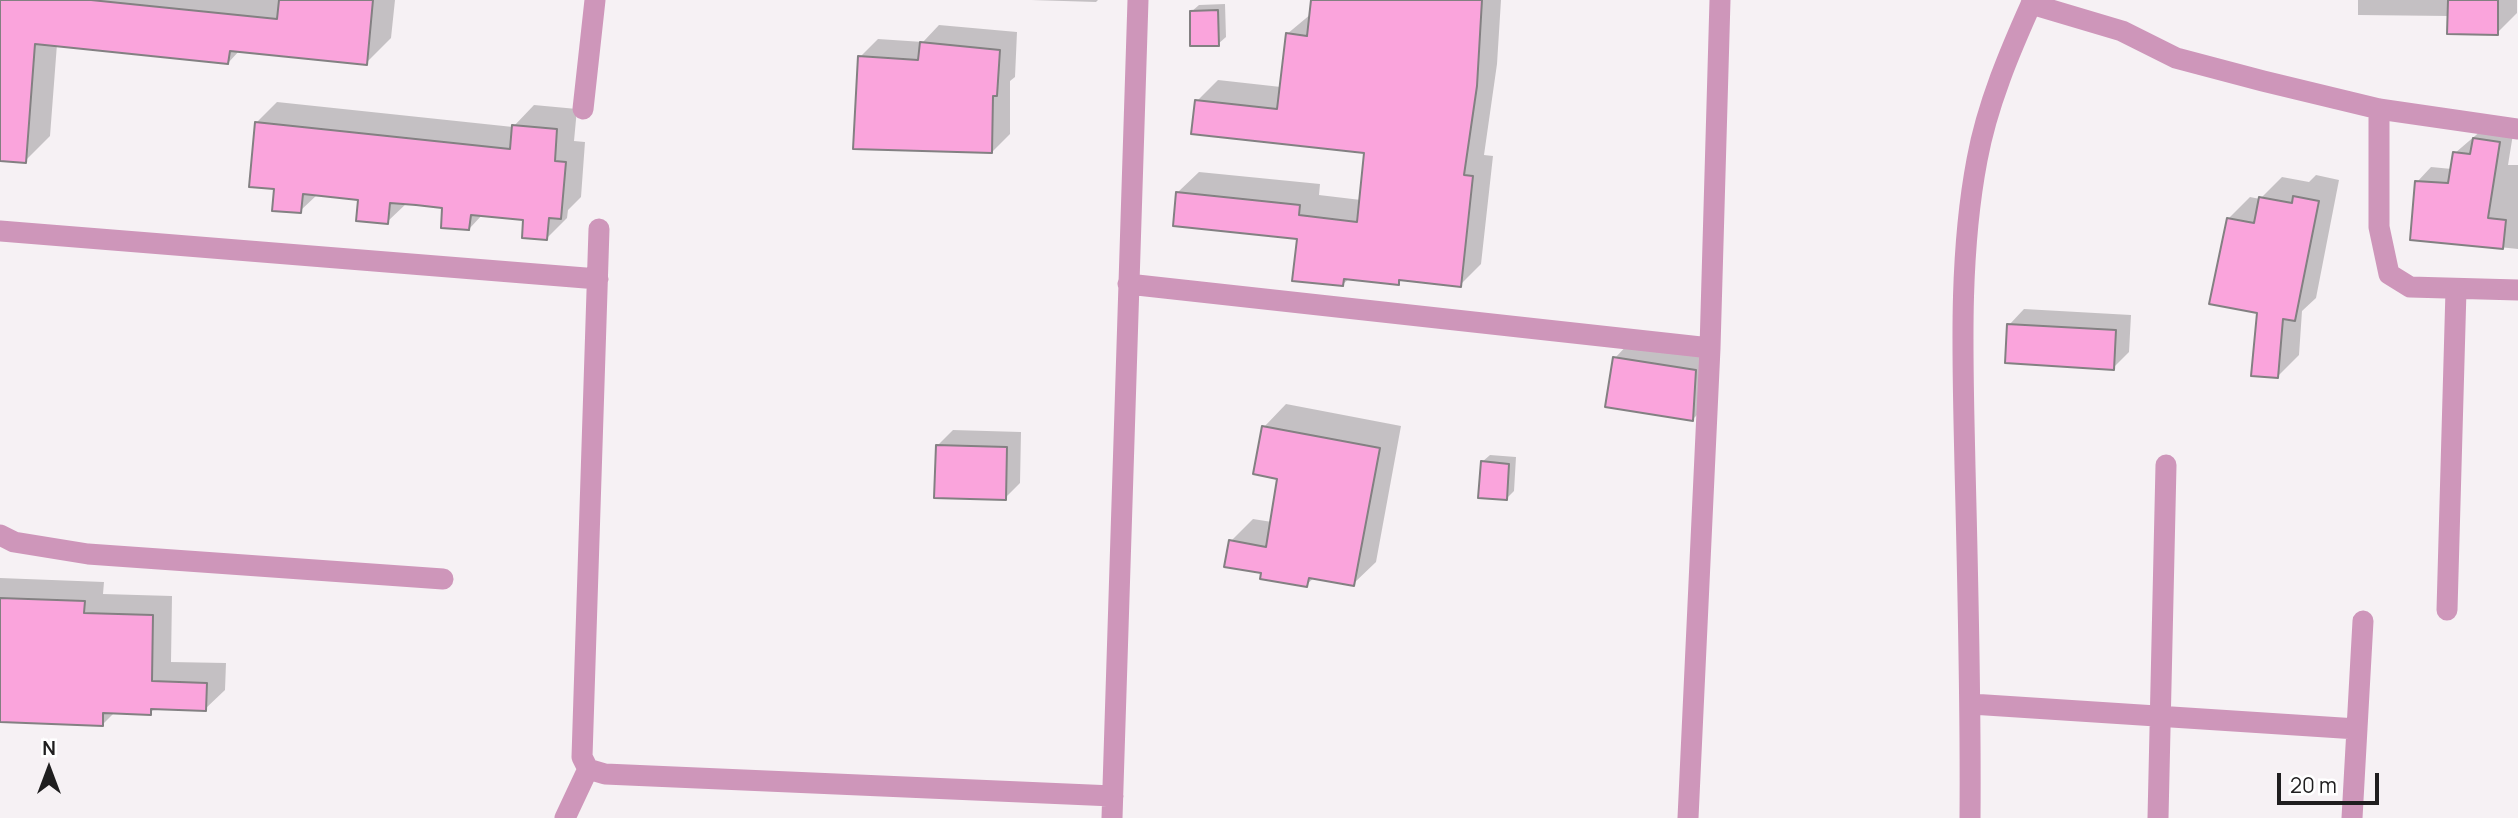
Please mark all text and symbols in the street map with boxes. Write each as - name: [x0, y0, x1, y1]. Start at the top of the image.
- north arrow: [14, 734, 84, 804]
- text: N: [42, 735, 56, 761]
- scale bar: [2280, 758, 2382, 802]
- text: 20 m: [2290, 771, 2337, 799]

